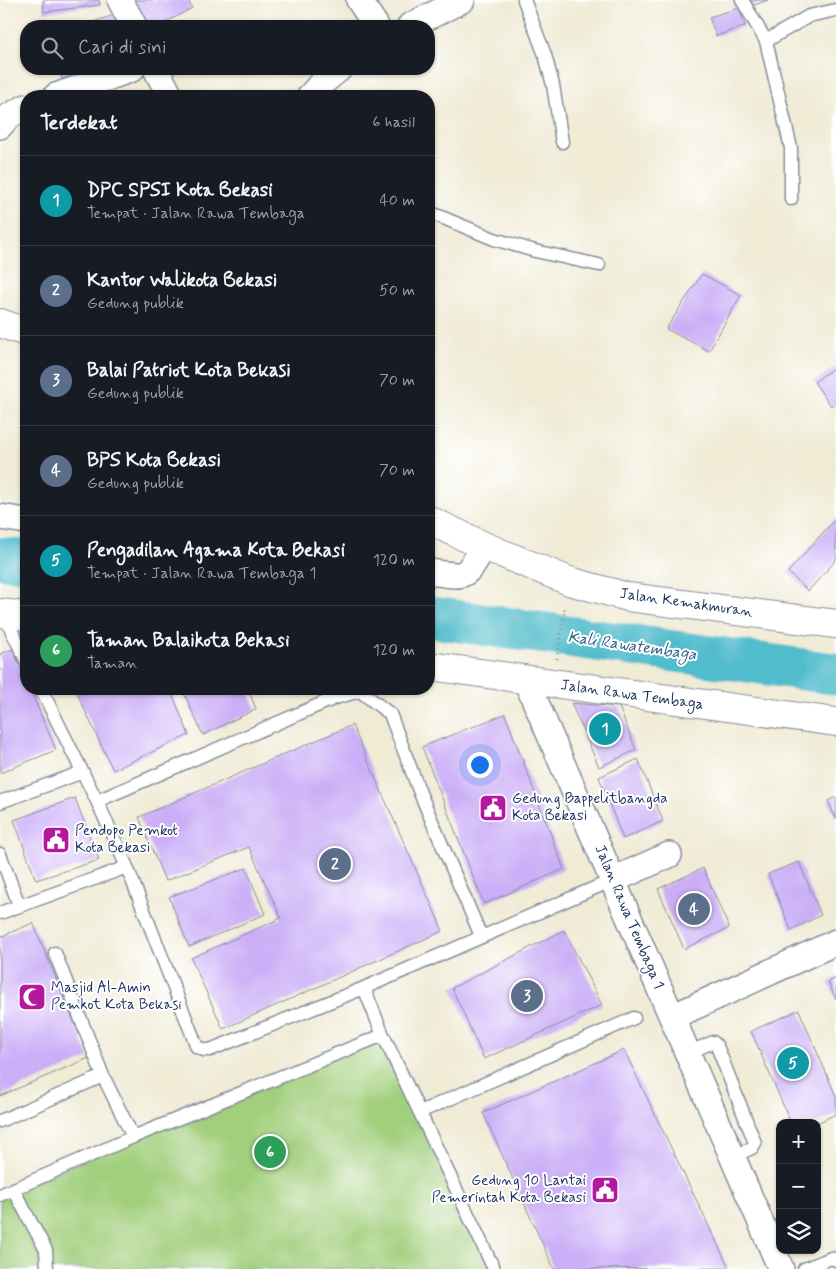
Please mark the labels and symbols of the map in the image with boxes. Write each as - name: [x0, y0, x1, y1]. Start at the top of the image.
- street label: Jalan Kemakmuran: [618, 584, 754, 622]
- water label: Kali Rawatembaga: [566, 627, 698, 667]
- street label: Jalan Rawa Tembaga: [559, 675, 705, 716]
- pin: 1: [589, 710, 621, 748]
- your location: [467, 752, 493, 778]
- place label: Gedung Bappelitbangda Kota Bekasi: [512, 789, 668, 826]
- public building icon: Gedung Bappelitbangda Kota Bekasi: [478, 793, 508, 823]
- place label: Pendopo Pemkot Kota Bekasi: [75, 821, 178, 858]
- public building icon: Pendopo Pemkot Kota Bekasi: [41, 825, 71, 855]
- street label: Jalan Rawa Tembaga 1: [589, 842, 669, 993]
- pin: 2: [319, 845, 351, 883]
- pin: 4: [678, 890, 710, 928]
- pin: 3: [511, 977, 543, 1015]
- place label: Masjid Al-Amin Pemkot Kota Bekasi: [51, 978, 182, 1015]
- mosque icon: Masjid Al-Amin Pemkot Kota Bekasi: [17, 982, 47, 1012]
- pin: 5: [777, 1044, 809, 1082]
- pin: 6: [254, 1133, 286, 1171]
- place label: Gedung 10 Lantai Pemerintah Kota Bekasi: [432, 1171, 586, 1208]
- public building icon: Gedung 10 Lantai Pemerintah Kota Bekasi: [590, 1175, 620, 1205]

